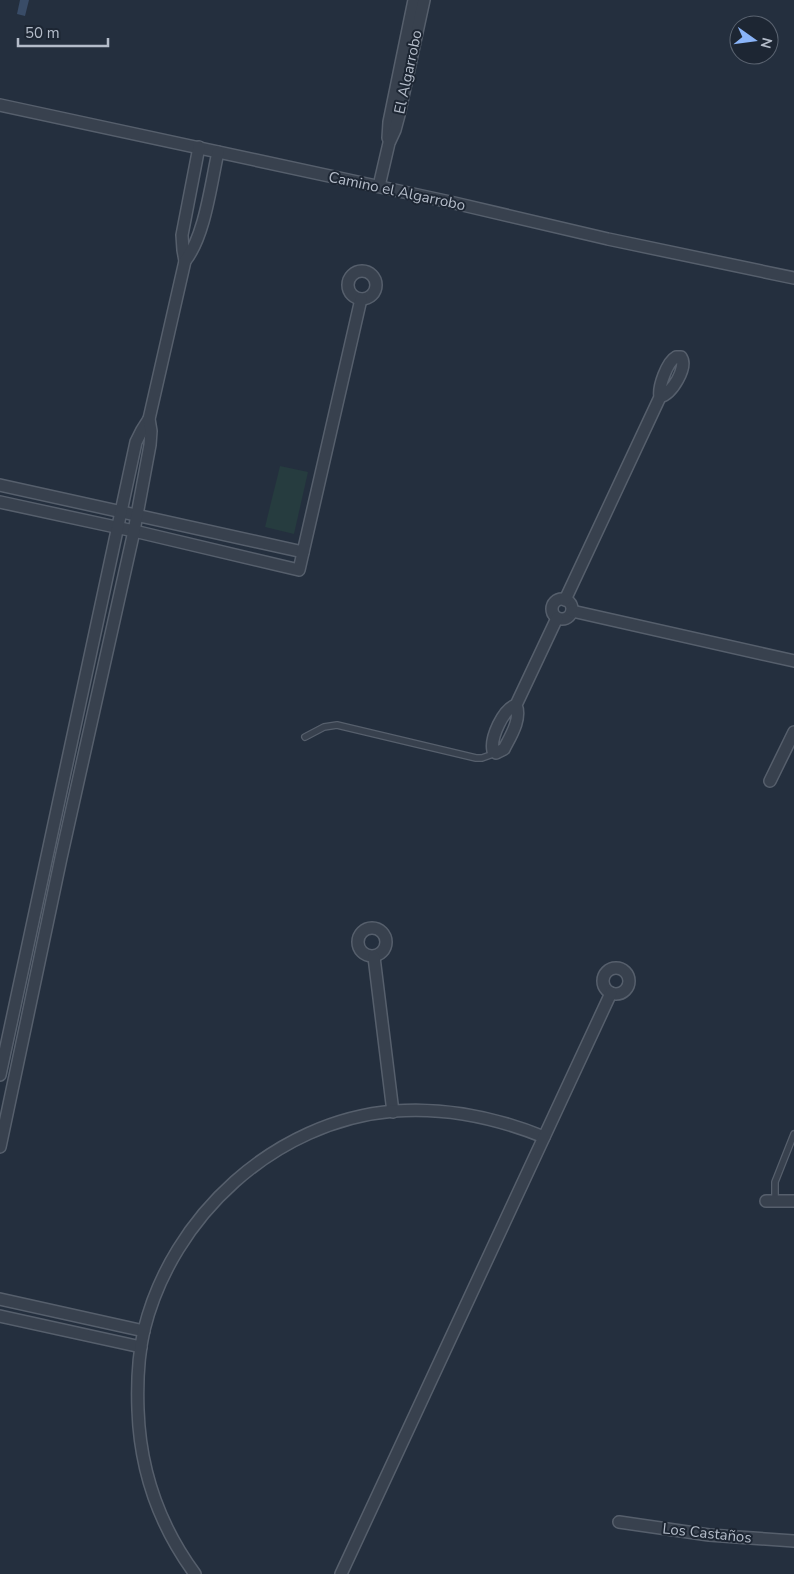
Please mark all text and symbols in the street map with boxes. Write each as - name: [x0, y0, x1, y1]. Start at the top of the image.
- scale bar: [18, 15, 108, 47]
- north arrow: [729, 15, 779, 65]
- text: 50 m: [25, 23, 60, 43]
- street label: El Algarrobo: [389, 28, 427, 116]
- text: N: [756, 36, 777, 50]
- street label: Camino el Algarrobo: [327, 167, 467, 215]
- street label: Los Castaños: [661, 1518, 753, 1548]

